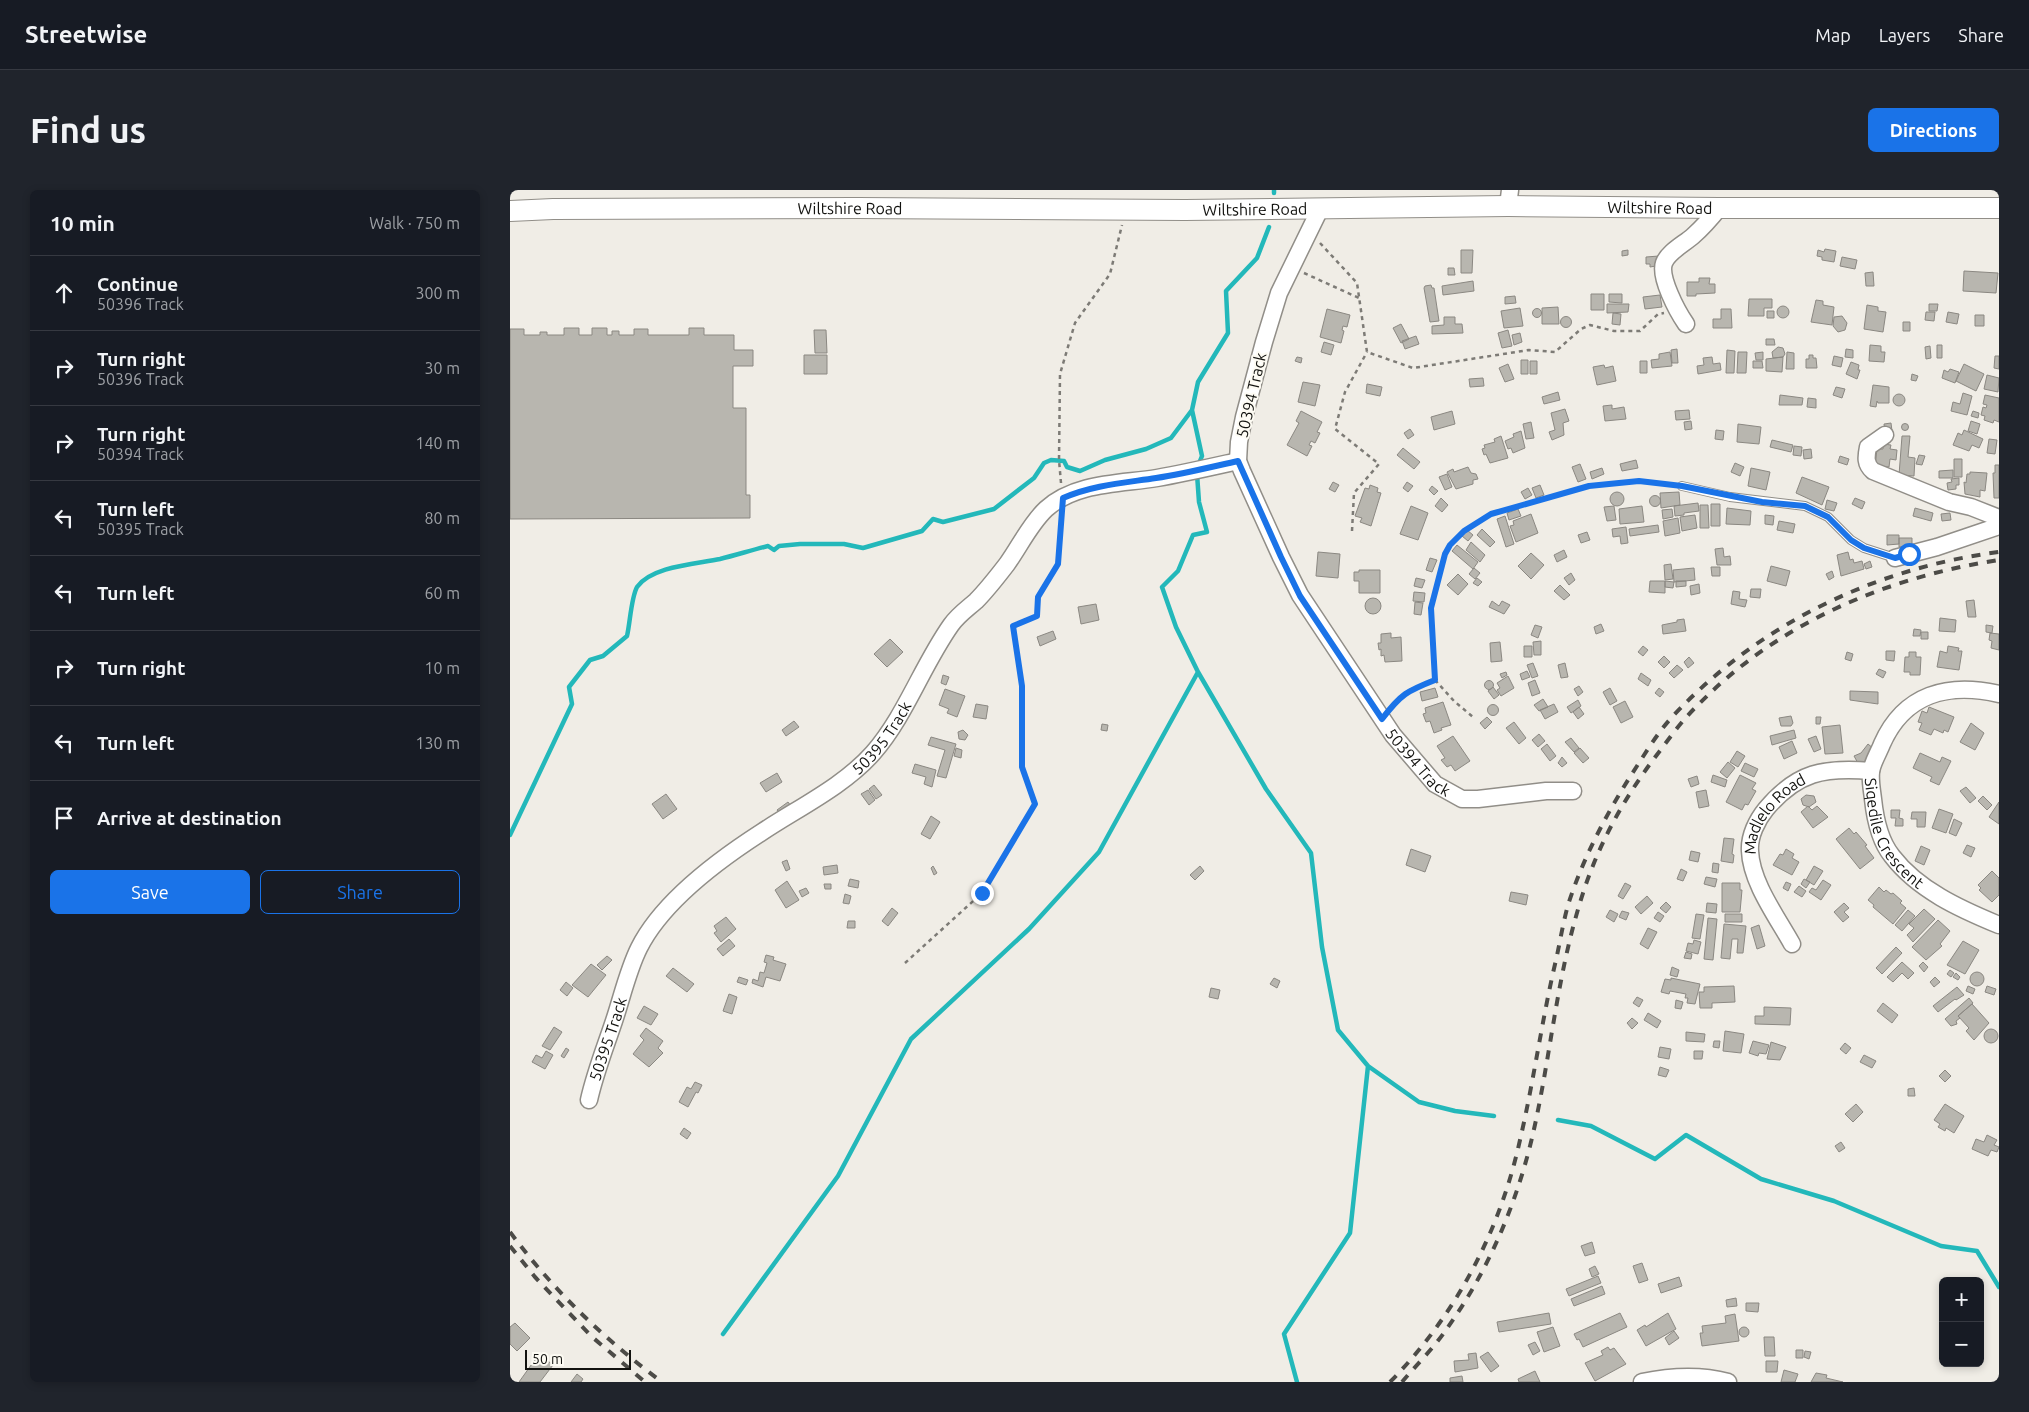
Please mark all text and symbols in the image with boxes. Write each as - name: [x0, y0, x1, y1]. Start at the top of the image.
- text: Streetwise: [25, 21, 147, 48]
- text: Map: [1815, 25, 1851, 45]
- text: Layers: [1879, 25, 1930, 45]
- text: Share: [1958, 25, 2004, 45]
- button: Directions: [1868, 108, 1999, 152]
- text: Find us: [30, 110, 146, 150]
- street label: Wiltshire Road: [1607, 198, 1712, 217]
- street label: Wiltshire Road: [797, 199, 903, 217]
- street label: Wiltshire Road: [1202, 199, 1308, 219]
- text: 10 min: [50, 211, 115, 235]
- text: Walk · 750 m: [369, 214, 460, 232]
- text: Continue: [97, 273, 178, 295]
- icon: ahead: [50, 279, 78, 307]
- text: 300 m: [415, 284, 460, 302]
- text: 50396 Track: [97, 295, 184, 313]
- text: Turn right: [97, 348, 185, 370]
- street label: 50394 Track: [1232, 351, 1270, 439]
- icon: right: [50, 354, 78, 382]
- text: 30 m: [424, 359, 460, 377]
- text: 50396 Track: [97, 370, 184, 388]
- text: Turn right: [97, 423, 185, 445]
- icon: right: [50, 429, 78, 457]
- text: 140 m: [415, 434, 460, 452]
- text: 50394 Track: [97, 445, 184, 463]
- text: Turn left: [97, 498, 175, 520]
- icon: left: [50, 504, 78, 532]
- text: 80 m: [424, 509, 460, 527]
- text: 50395 Track: [97, 520, 184, 538]
- route start: [1898, 543, 1921, 566]
- icon: left: [50, 579, 78, 607]
- text: Turn left: [97, 582, 175, 604]
- text: 60 m: [424, 584, 460, 602]
- icon: right: [50, 654, 78, 682]
- text: Turn right: [97, 657, 185, 679]
- text: 10 m: [424, 659, 460, 677]
- street label: 50395 Track: [848, 698, 915, 778]
- street label: 50394 Track: [1382, 725, 1454, 800]
- icon: left: [50, 729, 78, 757]
- text: Turn left: [97, 732, 175, 754]
- text: 130 m: [415, 734, 460, 752]
- street label: Madlelo Road: [1741, 770, 1808, 855]
- street label: Siqedile Crescent: [1862, 777, 1928, 892]
- icon: arrive: [50, 804, 78, 832]
- text: Arrive at destination: [97, 807, 282, 829]
- button: Save: [50, 870, 250, 914]
- button: Share: [260, 870, 460, 914]
- route end: [971, 882, 994, 905]
- street label: 50395 Track: [586, 995, 630, 1083]
- map controls: [1939, 1277, 1984, 1367]
- button: +: [1939, 1277, 1984, 1322]
- button: −: [1939, 1322, 1984, 1367]
- scale bar: [525, 1347, 631, 1370]
- text: 50 m: [532, 1351, 563, 1367]

